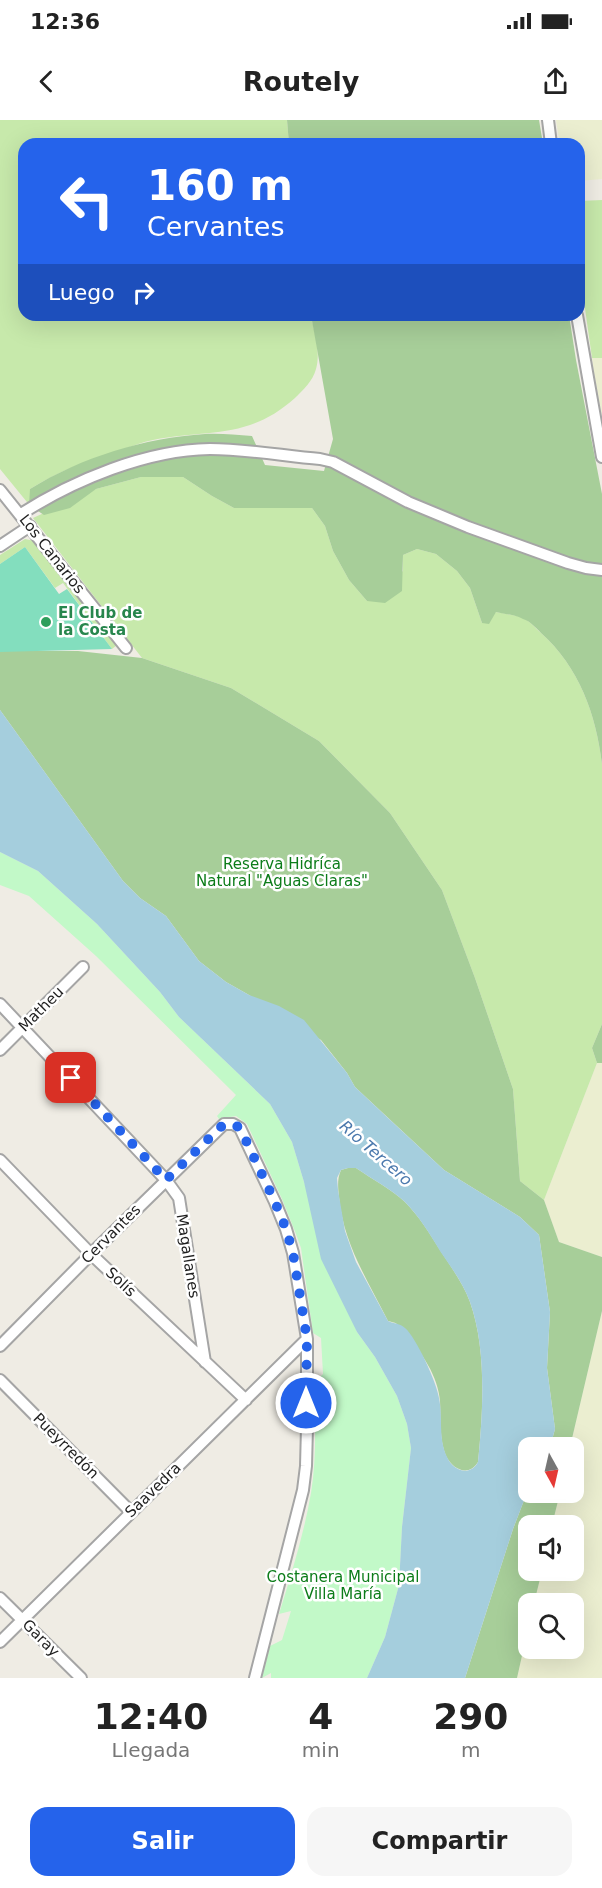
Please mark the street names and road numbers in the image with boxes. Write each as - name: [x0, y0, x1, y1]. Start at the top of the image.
- street label: Los Canarios: [15, 511, 89, 597]
- street label: Matheu: [15, 983, 67, 1035]
- street label: Cervantes: [78, 1201, 144, 1267]
- street label: Magallanes: [172, 1213, 204, 1300]
- street label: Solís: [102, 1264, 140, 1301]
- street label: Pueyrredón: [29, 1409, 103, 1483]
- street label: Saavedra: [121, 1459, 185, 1521]
- street label: Garay: [19, 1616, 63, 1660]

